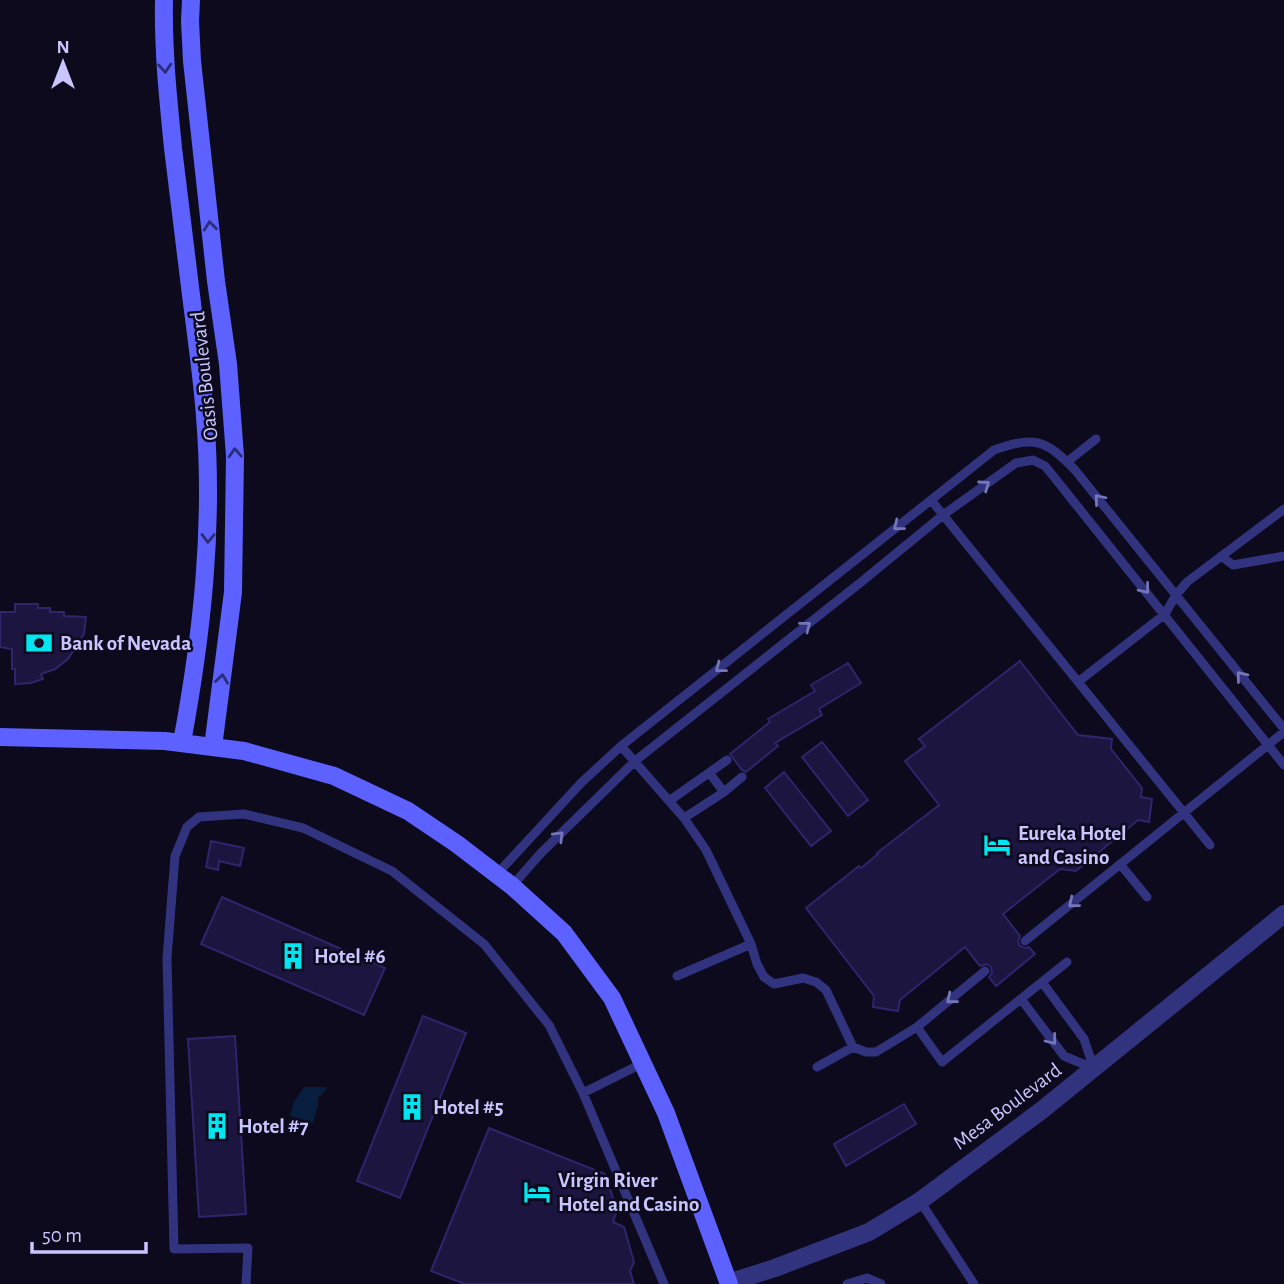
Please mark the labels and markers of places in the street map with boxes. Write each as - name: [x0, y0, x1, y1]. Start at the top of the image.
- bank icon: Bank of Nevada: [24, 628, 54, 658]
- place label: Bank of Nevada: [60, 633, 191, 654]
- place label: Eureka Hotel and Casino: [1018, 823, 1127, 868]
- hotel icon: Eureka Hotel and Casino: [982, 830, 1012, 860]
- building icon: Hotel #6: [278, 941, 308, 971]
- place label: Hotel #6: [314, 946, 386, 967]
- building icon: Hotel #5: [397, 1092, 427, 1122]
- place label: Hotel #5: [433, 1097, 504, 1118]
- building icon: Hotel #7: [202, 1111, 232, 1141]
- place label: Hotel #7: [238, 1116, 309, 1137]
- place label: Virgin River Hotel and Casino: [558, 1170, 699, 1215]
- hotel icon: Virgin River Hotel and Casino: [522, 1177, 552, 1207]

